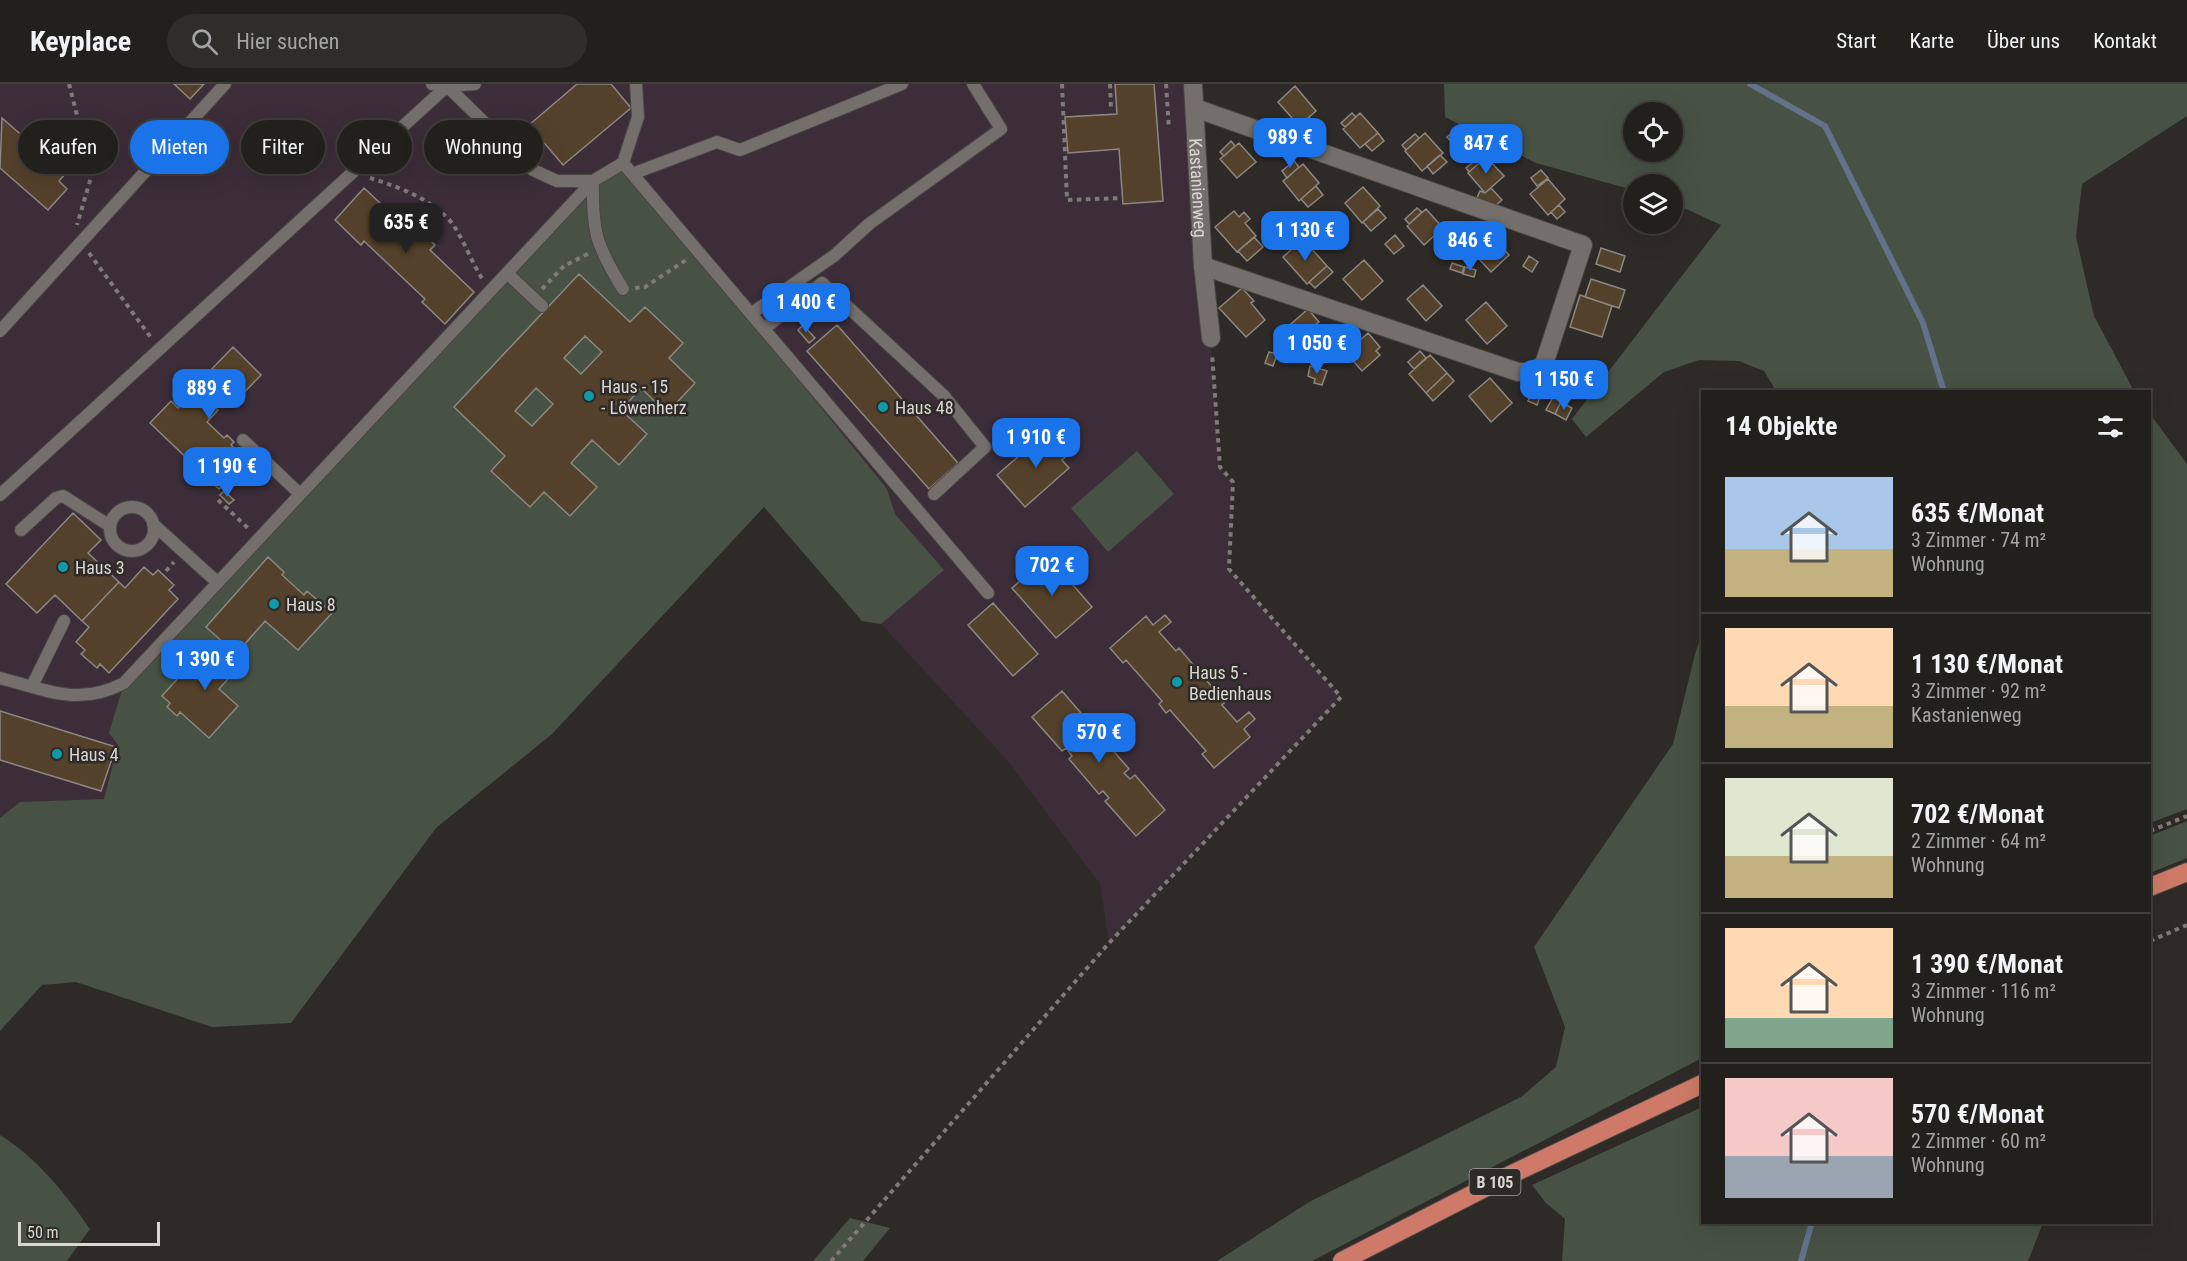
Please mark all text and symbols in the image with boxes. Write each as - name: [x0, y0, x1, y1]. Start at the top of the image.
- search box: [167, 14, 587, 68]
- text: Keyplace: [30, 25, 131, 58]
- icon: search: [188, 25, 221, 58]
- text: Hier suchen: [236, 29, 339, 54]
- text: Start: [1836, 29, 1877, 53]
- text: Karte: [1910, 29, 1954, 53]
- text: Über uns: [1987, 29, 2060, 53]
- text: Kontakt: [2093, 29, 2157, 53]
- map controls: [1623, 102, 1683, 234]
- button: locate: [1623, 102, 1683, 162]
- pin: 989 €: [1248, 118, 1332, 169]
- chip: Kaufen: [18, 120, 118, 174]
- chip: Mieten: [130, 120, 229, 174]
- chip: Filter: [241, 120, 325, 174]
- chip: Neu: [337, 120, 412, 174]
- chip: Wohnung: [424, 120, 543, 174]
- pin: 847 €: [1444, 124, 1528, 175]
- text: 989 €: [1267, 125, 1313, 149]
- text: 847 €: [1463, 131, 1509, 155]
- street label: Kastanienweg: [1185, 138, 1212, 238]
- button: layers: [1623, 174, 1683, 234]
- pin: 635 €: [364, 203, 448, 254]
- text: 635 €: [383, 210, 429, 234]
- pin: 1 130 €: [1250, 211, 1360, 262]
- text: 1 130 €: [1275, 218, 1335, 242]
- pin: 846 €: [1428, 221, 1512, 272]
- text: 846 €: [1447, 228, 1493, 252]
- pin: 1 400 €: [751, 283, 861, 334]
- text: 1 400 €: [776, 290, 836, 314]
- pin: 1 050 €: [1262, 324, 1372, 375]
- text: 1 050 €: [1287, 331, 1347, 355]
- pin: 1 150 €: [1509, 360, 1619, 411]
- text: 1 150 €: [1534, 367, 1594, 391]
- pin: 889 €: [167, 369, 251, 420]
- text: 889 €: [186, 376, 232, 400]
- place label: Haus - 15 - Löwenherz: [601, 376, 687, 418]
- marker: Haus - 15 - Löwenherz: [582, 389, 596, 403]
- place label: Haus 48: [895, 397, 954, 418]
- marker: Haus 48: [876, 400, 890, 414]
- icon: filters: [2094, 410, 2127, 443]
- text: 14 Objekte: [1725, 411, 1838, 441]
- pin: 1 910 €: [981, 418, 1091, 469]
- text: 1 910 €: [1006, 425, 1066, 449]
- pin: 1 190 €: [172, 447, 282, 498]
- text: 1 190 €: [197, 454, 257, 478]
- text: 635 €/Monat: [1911, 498, 2044, 528]
- icon: home: [1773, 501, 1845, 573]
- text: 3 Zimmer · 74 m²: [1911, 528, 2046, 552]
- pin: 702 €: [1010, 546, 1094, 597]
- text: Wohnung: [1911, 552, 1985, 576]
- text: 702 €: [1029, 553, 1075, 577]
- place label: Haus 3: [75, 557, 125, 578]
- marker: Haus 3: [56, 560, 70, 574]
- place label: Haus 8: [286, 594, 336, 615]
- marker: Haus 8: [267, 597, 281, 611]
- pin: 1 390 €: [150, 640, 260, 691]
- text: 1 390 €: [175, 647, 235, 671]
- text: 1 130 €/Monat: [1911, 649, 2063, 679]
- icon: home: [1773, 652, 1845, 724]
- place label: Haus 5 - Bedienhaus: [1189, 662, 1272, 704]
- marker: Haus 5 - Bedienhaus: [1170, 675, 1184, 689]
- text: 3 Zimmer · 92 m²: [1911, 679, 2046, 703]
- text: Kastanienweg: [1911, 703, 2022, 727]
- pin: 570 €: [1057, 713, 1141, 764]
- text: 570 €: [1076, 720, 1122, 744]
- place label: Haus 4: [69, 744, 119, 765]
- marker: Haus 4: [50, 747, 64, 761]
- text: 702 €/Monat: [1911, 799, 2044, 829]
- icon: home: [1773, 802, 1845, 874]
- text: 2 Zimmer · 64 m²: [1911, 829, 2046, 853]
- text: Wohnung: [1911, 853, 1985, 877]
- text: 1 390 €/Monat: [1911, 949, 2063, 979]
- icon: home: [1773, 952, 1845, 1024]
- text: 3 Zimmer · 116 m²: [1911, 979, 2056, 1003]
- text: Wohnung: [1911, 1003, 1985, 1027]
- text: 570 €/Monat: [1911, 1099, 2044, 1129]
- icon: home: [1773, 1102, 1845, 1174]
- text: 2 Zimmer · 60 m²: [1911, 1129, 2046, 1153]
- text: Wohnung: [1911, 1153, 1985, 1177]
- road number: B 105: [1470, 1169, 1520, 1195]
- scale bar: [18, 1219, 160, 1246]
- text: 50 m: [27, 1223, 59, 1242]

